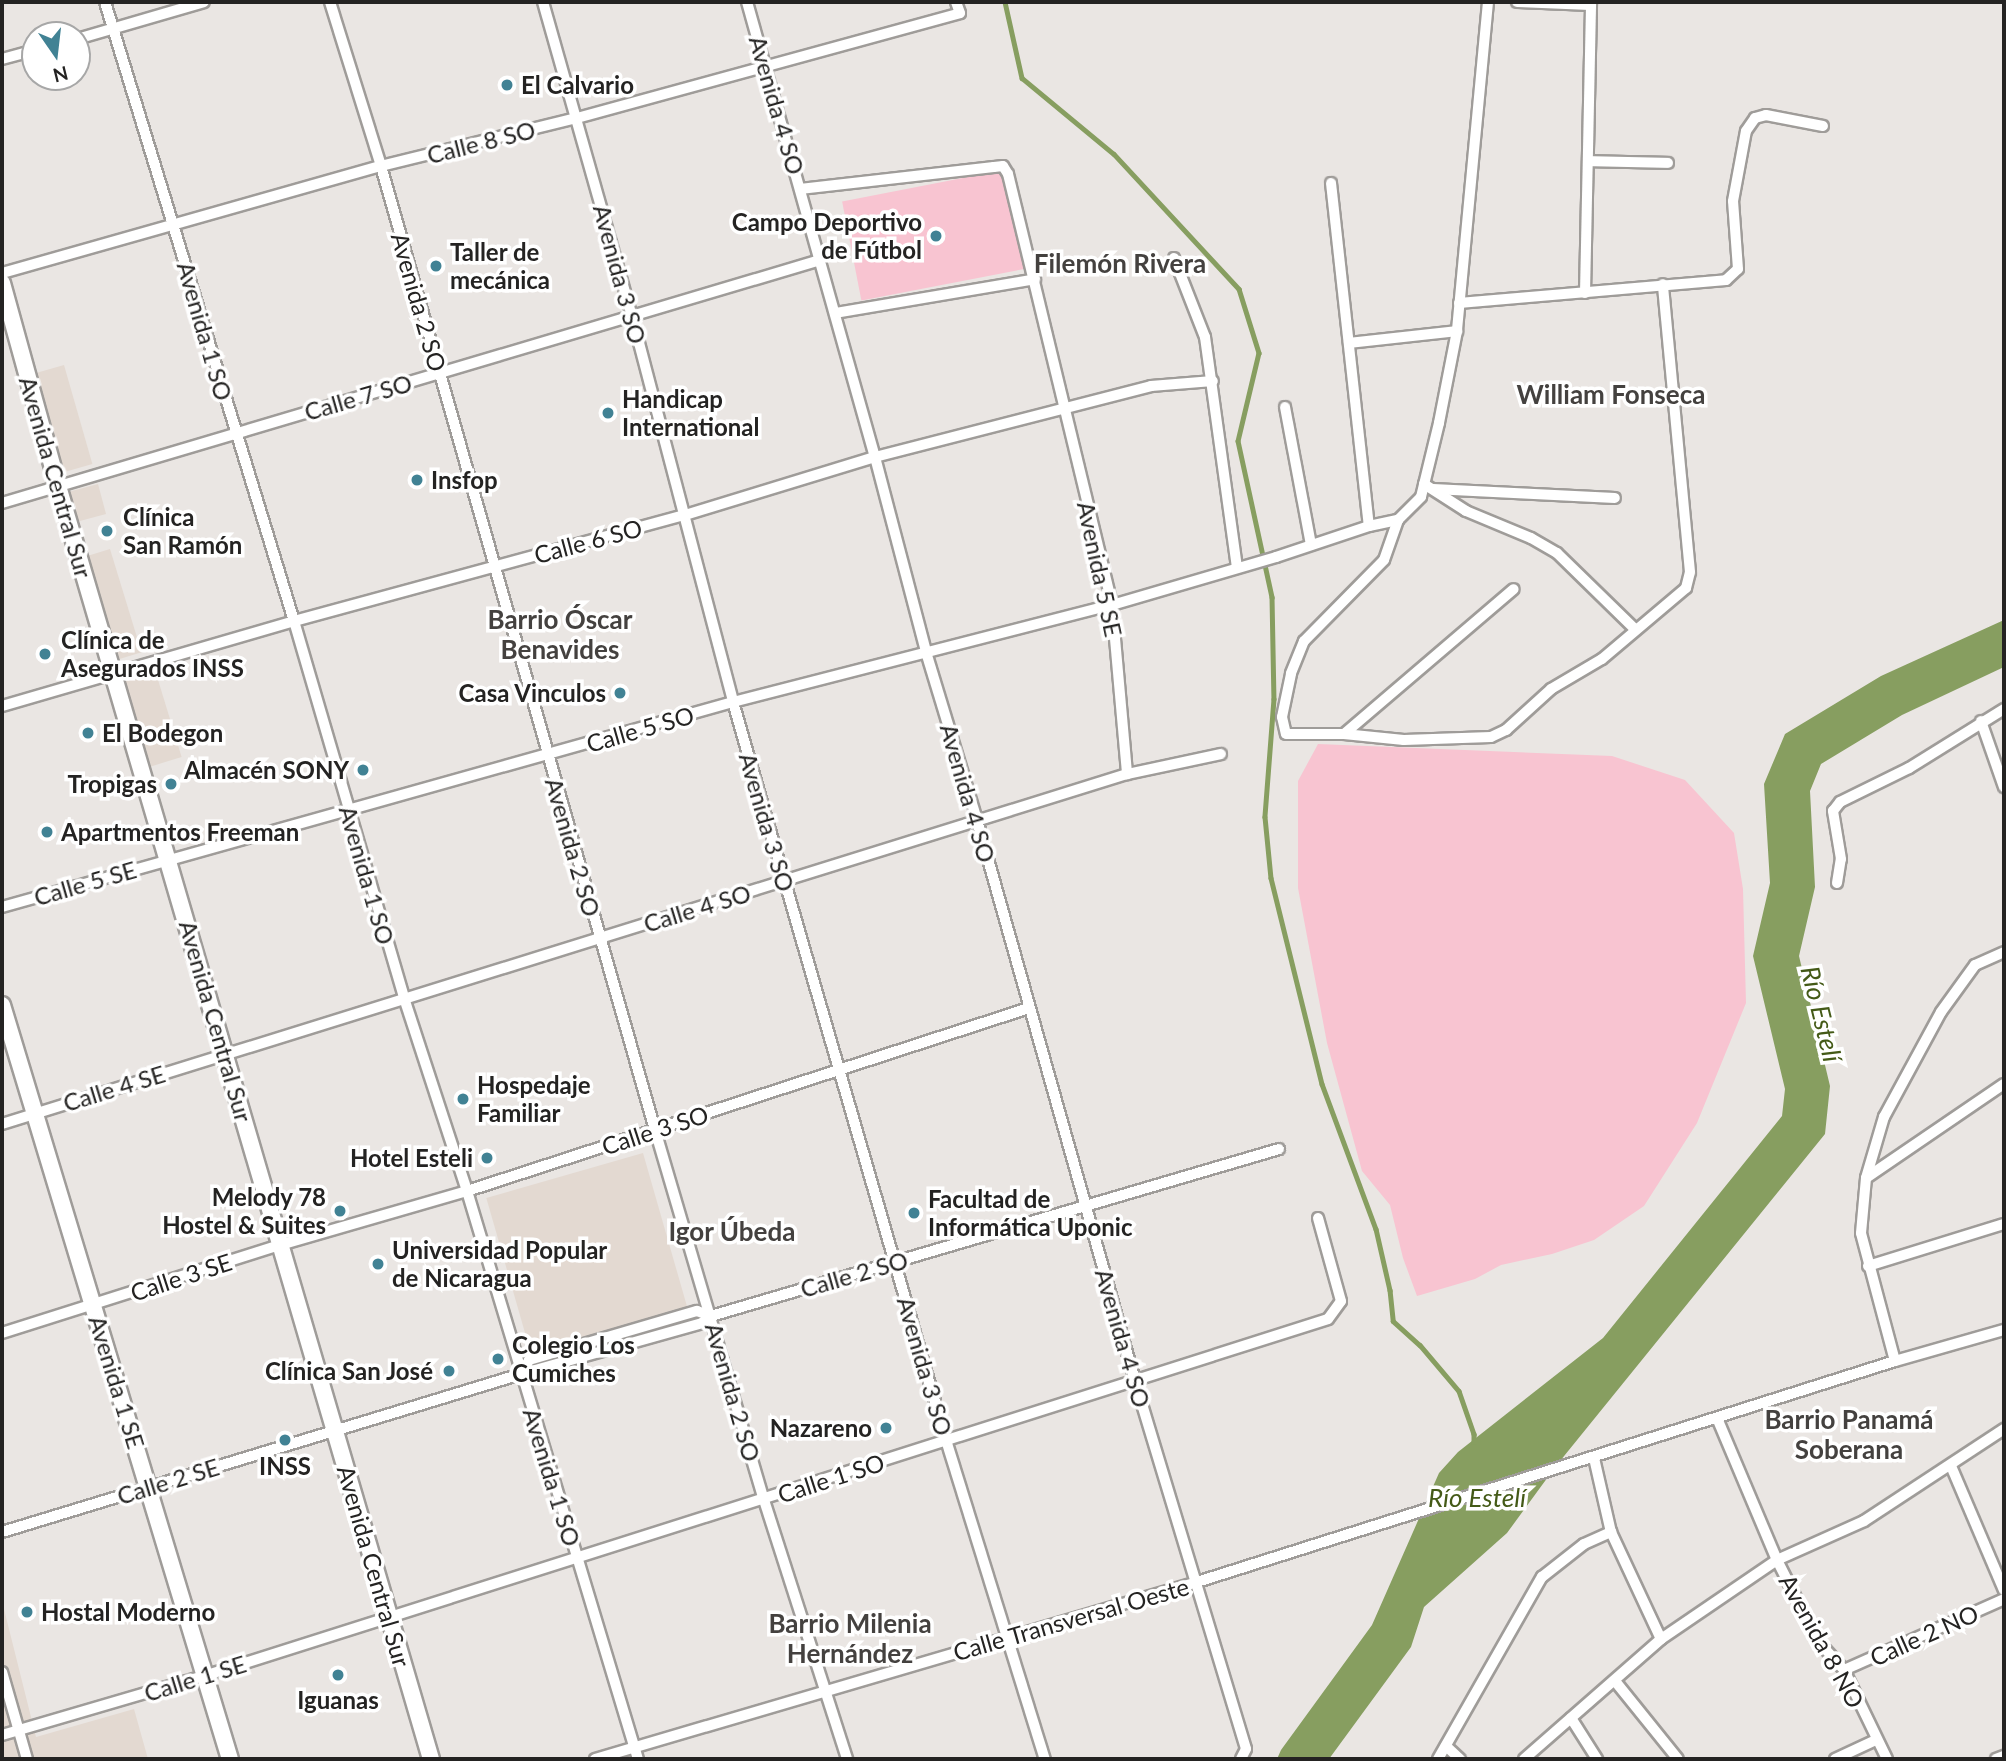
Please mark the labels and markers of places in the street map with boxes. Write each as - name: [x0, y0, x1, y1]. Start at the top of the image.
- place label: El Calvario: [521, 71, 634, 99]
- marker: El Calvario: [499, 77, 515, 93]
- place label: Campo Deportivo de Fútbol: [732, 208, 922, 264]
- marker: Campo Deportivo de Fútbol: [928, 228, 944, 244]
- place label: Taller de mecánica: [450, 238, 550, 294]
- marker: Taller de mecánica: [428, 258, 444, 274]
- place label: Handicap International: [622, 385, 759, 441]
- marker: Handicap International: [600, 405, 616, 421]
- place label: Insfop: [431, 466, 498, 494]
- marker: Insfop: [409, 472, 425, 488]
- place label: Clínica San Ramón: [123, 503, 242, 559]
- marker: Clínica San Ramón: [97, 521, 117, 541]
- place label: Clínica de Asegurados INSS: [61, 626, 244, 682]
- marker: Clínica de Asegurados INSS: [35, 644, 55, 664]
- place label: Casa Vinculos: [458, 679, 606, 707]
- marker: Casa Vinculos: [612, 685, 628, 701]
- place label: El Bodegon: [102, 719, 223, 747]
- marker: El Bodegon: [80, 725, 96, 741]
- place label: Almacén SONY: [184, 756, 349, 784]
- marker: Almacén SONY: [355, 762, 371, 778]
- place label: Tropigas: [68, 770, 157, 798]
- marker: Tropigas: [163, 776, 179, 792]
- place label: Apartmentos Freeman: [61, 818, 299, 846]
- marker: Apartmentos Freeman: [39, 824, 55, 840]
- place label: Hospedaje Familiar: [477, 1071, 591, 1127]
- marker: Hospedaje Familiar: [455, 1091, 471, 1107]
- place label: Hotel Esteli: [350, 1144, 473, 1172]
- marker: Hotel Esteli: [479, 1150, 495, 1166]
- place label: Melody 78 Hostel & Suites: [162, 1183, 326, 1239]
- place label: Facultad de Informática Uponic: [928, 1185, 1132, 1241]
- marker: Melody 78 Hostel & Suites: [332, 1203, 348, 1219]
- marker: Facultad de Informática Uponic: [906, 1205, 922, 1221]
- place label: Universidad Popular de Nicaragua: [392, 1236, 607, 1292]
- marker: Universidad Popular de Nicaragua: [370, 1256, 386, 1272]
- place label: Colegio Los Cumiches: [512, 1331, 635, 1387]
- marker: Colegio Los Cumiches: [490, 1351, 506, 1367]
- place label: Clínica San José: [264, 1357, 433, 1385]
- marker: Clínica San José: [439, 1361, 459, 1381]
- place label: Nazareno: [770, 1414, 872, 1442]
- marker: Nazareno: [878, 1420, 894, 1436]
- marker: INSS: [277, 1432, 293, 1448]
- place label: INSS: [259, 1452, 311, 1480]
- place label: Hostal Moderno: [41, 1598, 215, 1626]
- marker: Hostal Moderno: [19, 1604, 35, 1620]
- marker: Iguanas: [330, 1667, 346, 1683]
- place label: Iguanas: [297, 1686, 379, 1714]

